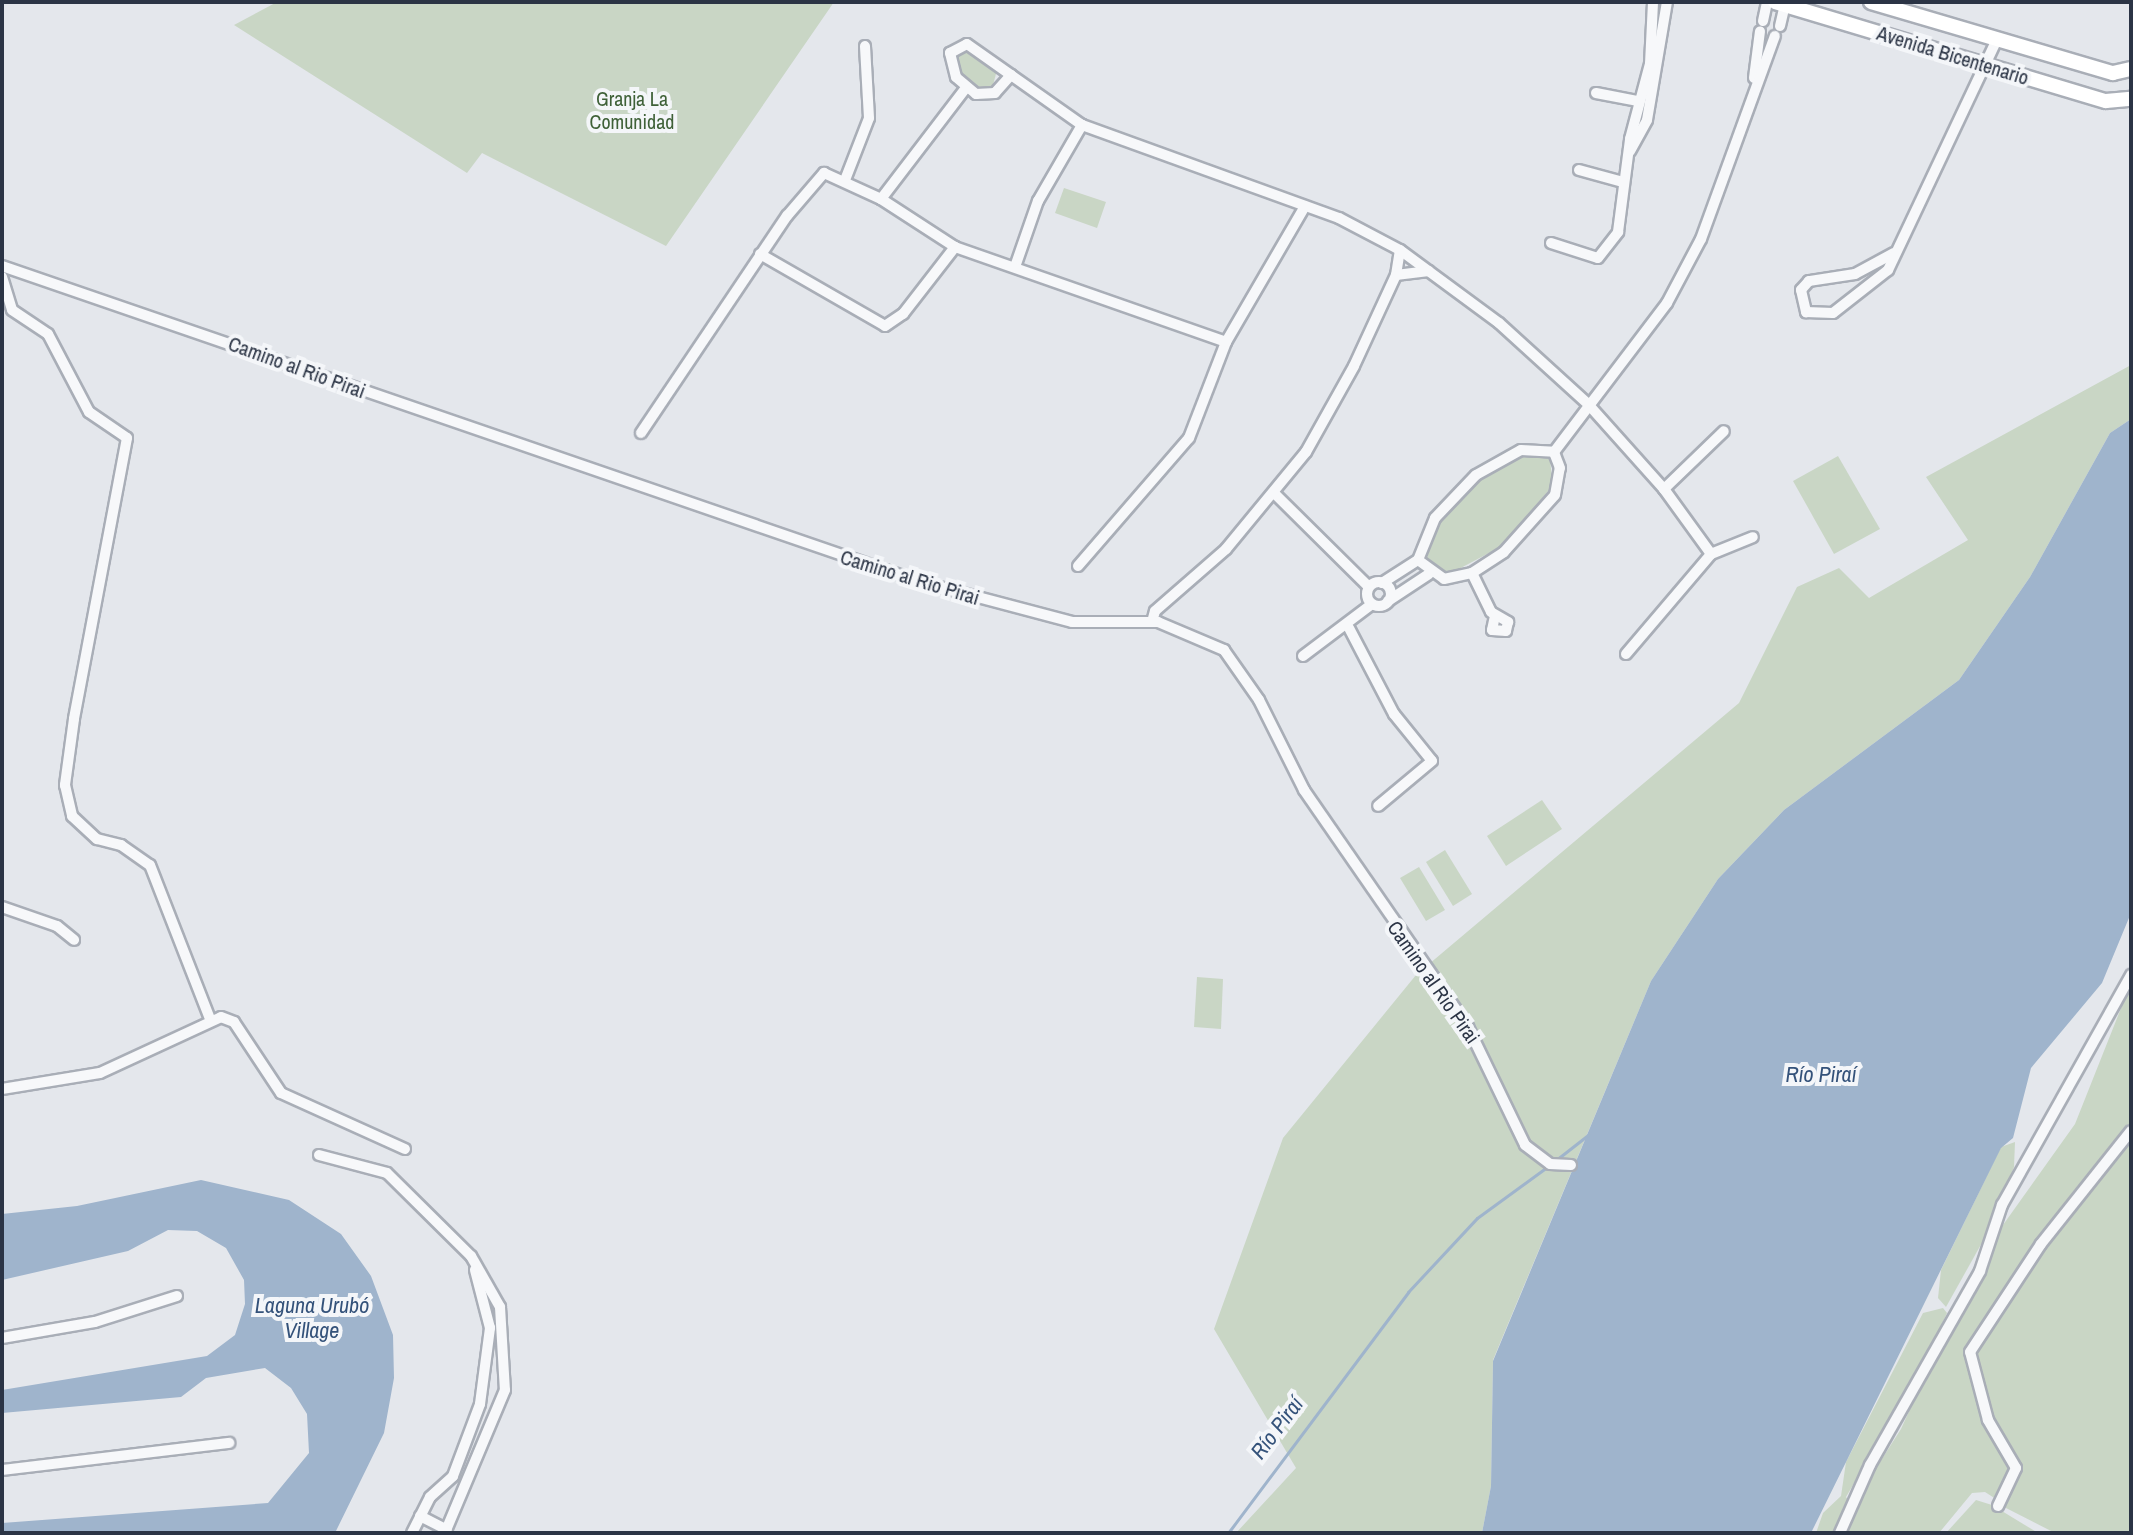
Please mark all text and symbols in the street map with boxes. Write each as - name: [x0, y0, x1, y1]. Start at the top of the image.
- street label: Avenida Bicentenario: [1874, 21, 2032, 89]
- park label: Granja La Comunidad: [590, 86, 674, 133]
- street label: Camino al Rio Pirai: [225, 331, 369, 403]
- street label: Camino al Rio Pirai: [838, 544, 982, 610]
- street label: Camino al Rio Pirai: [1383, 916, 1485, 1048]
- water label: Río Piraí: [1785, 1062, 1857, 1088]
- water label: Laguna Urubó Village: [255, 1292, 369, 1344]
- water label: Río Piraí: [1245, 1392, 1309, 1464]

